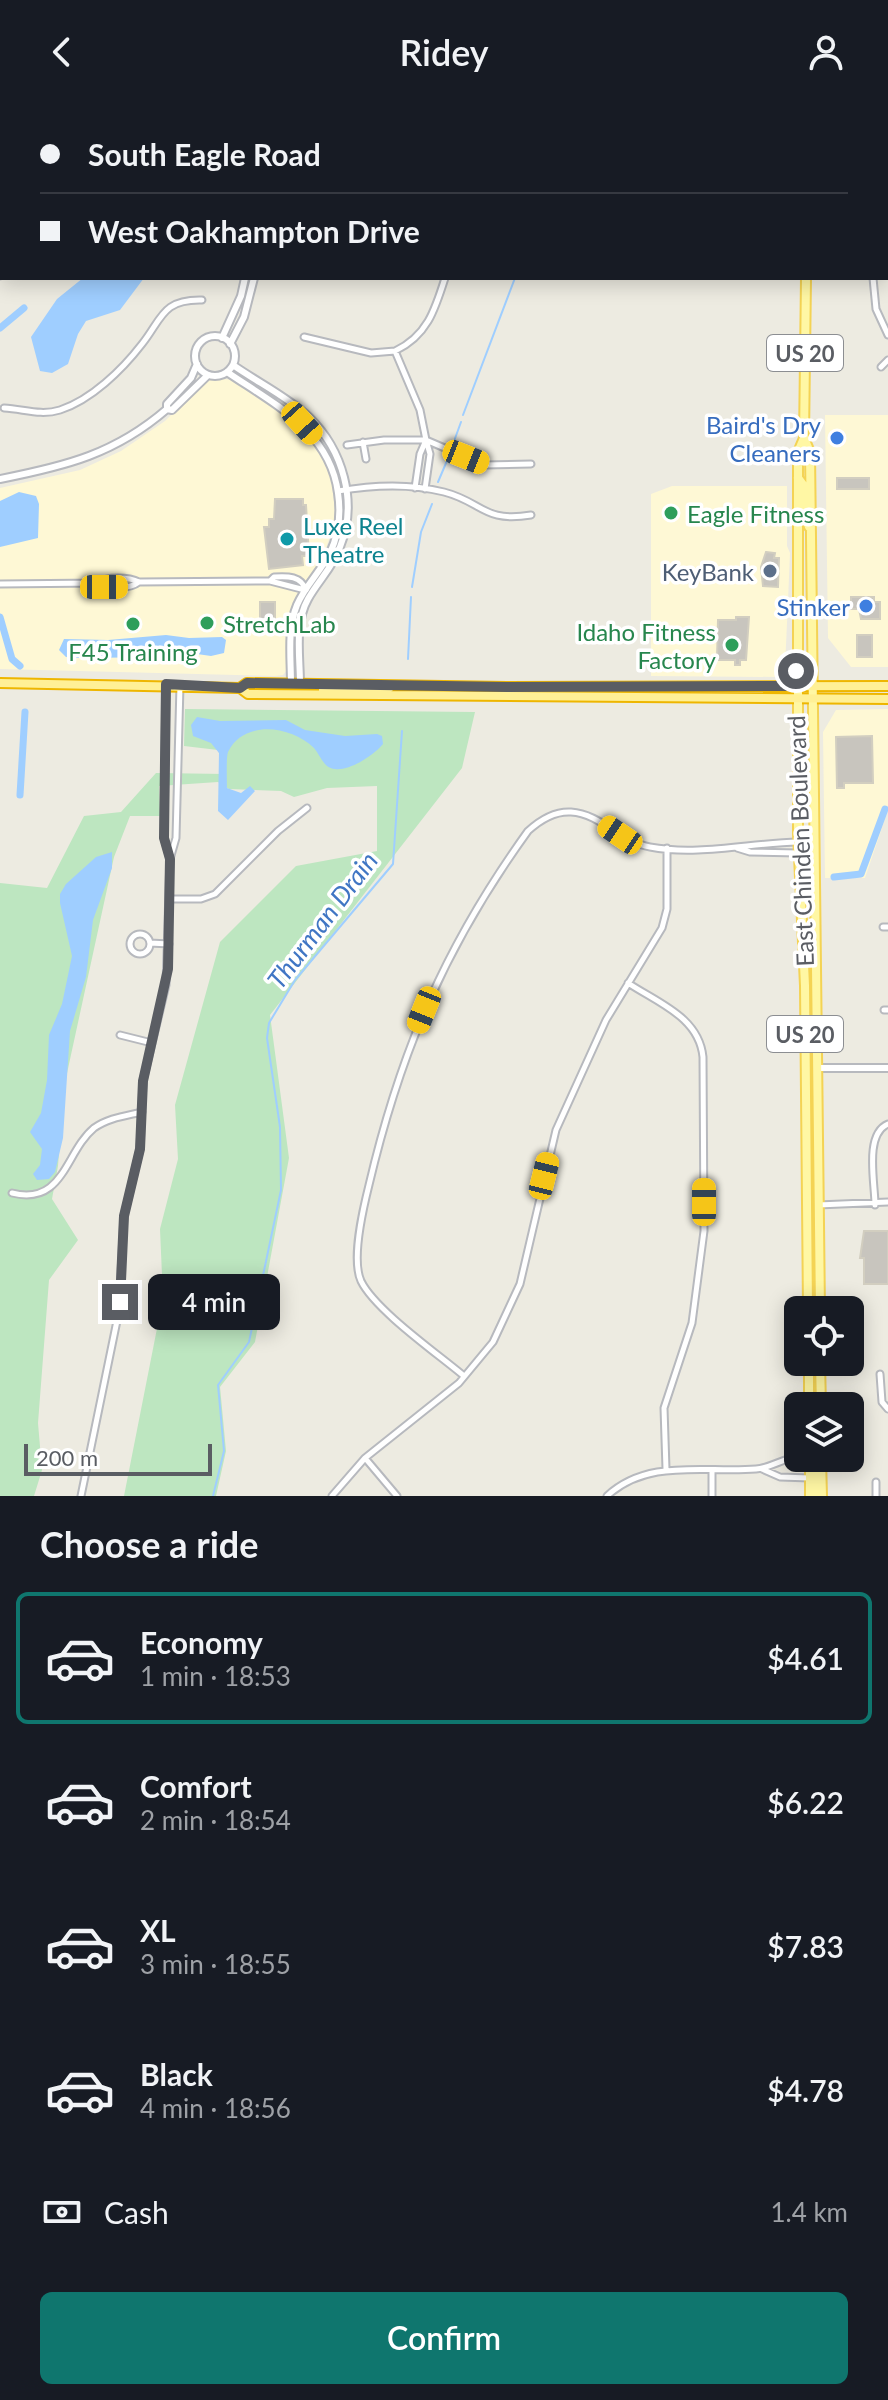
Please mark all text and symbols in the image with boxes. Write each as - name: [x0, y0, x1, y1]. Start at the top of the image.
- icon: back: [40, 30, 84, 74]
- text: Ridey: [399, 30, 489, 74]
- icon: person: [804, 30, 848, 74]
- text: South Eagle Road: [88, 136, 321, 172]
- text: West Oakhampton Drive: [88, 213, 420, 249]
- road number: US 20: [767, 335, 843, 371]
- car: [277, 397, 327, 449]
- place label: Baird's Dry Cleaners: [706, 410, 822, 467]
- marker: Baird's Dry Cleaners: [828, 429, 846, 447]
- car: [439, 437, 493, 477]
- place label: Eagle Fitness: [687, 499, 824, 528]
- marker: Eagle Fitness: [662, 504, 680, 522]
- place label: Luxe Reel Theatre: [303, 511, 404, 568]
- marker: Luxe Reel Theatre: [278, 530, 296, 548]
- place label: KeyBank: [662, 557, 755, 586]
- marker: KeyBank: [761, 562, 779, 580]
- car: [80, 575, 128, 599]
- place label: Stinker: [776, 592, 850, 621]
- marker: Stinker: [857, 597, 875, 615]
- place label: StretchLab: [223, 609, 336, 638]
- marker: StretchLab: [198, 614, 216, 632]
- marker: F45 Training: [124, 615, 142, 633]
- place label: Idaho Fitness Factory: [576, 617, 717, 674]
- marker: Idaho Fitness Factory: [723, 636, 741, 654]
- place label: F45 Training: [68, 637, 198, 666]
- route start: [778, 653, 814, 689]
- street label: East Chinden Boulevard: [781, 715, 819, 967]
- car: [593, 812, 647, 858]
- water label: Thurman Drain: [260, 845, 384, 995]
- car: [404, 983, 444, 1037]
- road number: US 20: [767, 1016, 843, 1052]
- car: [527, 1150, 561, 1202]
- car: [692, 1178, 716, 1226]
- callout: 4 min: [148, 1274, 280, 1330]
- route end: [102, 1284, 138, 1320]
- text: 4 min: [182, 1286, 246, 1318]
- map controls: [784, 1296, 864, 1472]
- button: locate: [784, 1296, 864, 1376]
- button: layers: [784, 1392, 864, 1472]
- scale bar: [24, 1440, 212, 1476]
- text: 200 m: [36, 1444, 98, 1471]
- text: Choose a ride: [40, 1522, 259, 1566]
- icon: car: [44, 1622, 116, 1694]
- text: Economy: [140, 1624, 263, 1660]
- text: $4.61: [767, 1640, 844, 1676]
- text: 1 min · 18:53: [140, 1660, 291, 1692]
- icon: car: [44, 1766, 116, 1838]
- text: Comfort: [140, 1768, 252, 1804]
- text: $6.22: [767, 1784, 844, 1820]
- text: 2 min · 18:54: [140, 1804, 291, 1836]
- icon: car: [44, 1910, 116, 1982]
- text: XL: [140, 1912, 176, 1948]
- text: $7.83: [767, 1928, 844, 1964]
- text: 3 min · 18:55: [140, 1948, 291, 1980]
- icon: car: [44, 2054, 116, 2126]
- text: Black: [140, 2056, 213, 2092]
- text: $4.78: [767, 2072, 844, 2108]
- text: 4 min · 18:56: [140, 2092, 291, 2124]
- icon: cash: [40, 2190, 84, 2234]
- text: Cash: [104, 2194, 169, 2230]
- text: 1.4 km: [770, 2196, 848, 2228]
- button: Confirm: [40, 2292, 848, 2384]

